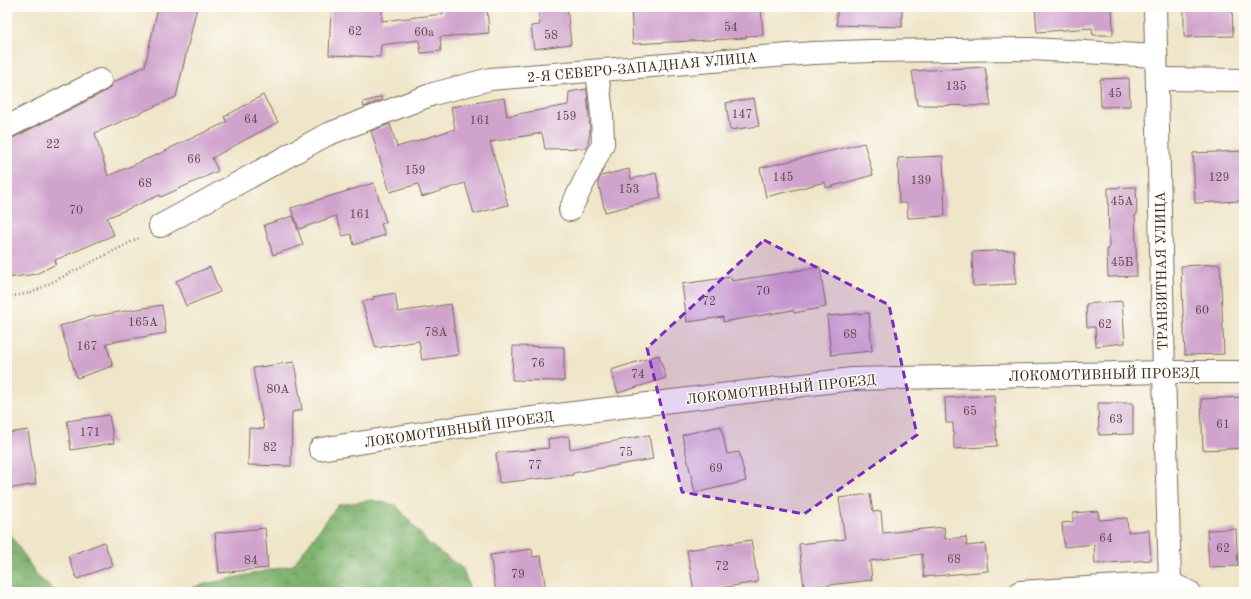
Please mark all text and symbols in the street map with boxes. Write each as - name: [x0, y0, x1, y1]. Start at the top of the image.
- house number: 54: [724, 21, 738, 34]
- house number: 62: [348, 26, 362, 38]
- house number: 60а: [414, 27, 434, 39]
- house number: 58: [544, 29, 558, 42]
- street label: 2-Я СЕВЕРО-ЗАПАДНАЯ УЛИЦА: [526, 51, 758, 85]
- house number: 135: [946, 80, 966, 93]
- house number: 45: [1108, 87, 1122, 100]
- house number: 147: [732, 109, 752, 121]
- house number: 159: [556, 110, 576, 123]
- house number: 64: [244, 114, 258, 126]
- house number: 161: [470, 115, 490, 127]
- house number: 22: [46, 139, 60, 151]
- house number: 66: [187, 154, 201, 166]
- house number: 159: [405, 164, 425, 177]
- house number: 145: [773, 171, 793, 184]
- house number: 129: [1209, 172, 1229, 184]
- house number: 139: [911, 175, 931, 187]
- house number: 68: [138, 178, 152, 190]
- house number: 153: [619, 183, 639, 196]
- street label: ТРАНЗИТНАЯ УЛИЦА: [1154, 191, 1170, 351]
- house number: 45А: [1110, 195, 1134, 208]
- house number: 70: [69, 205, 83, 217]
- house number: 161: [350, 209, 370, 221]
- house number: 45Б: [1111, 256, 1133, 269]
- house number: 70: [756, 286, 770, 298]
- house number: 72: [702, 296, 716, 308]
- house number: 60: [1195, 305, 1209, 317]
- house number: 165А: [128, 316, 158, 329]
- house number: 62: [1098, 319, 1112, 331]
- house number: 78А: [424, 327, 448, 339]
- house number: 68: [843, 329, 857, 341]
- house number: 167: [77, 341, 97, 353]
- house number: 76: [531, 358, 545, 370]
- street label: ЛОКОМОТИВНЫЙ ПРОЕЗД: [1008, 362, 1200, 384]
- house number: 74: [631, 369, 645, 381]
- street label: ЛОКОМОТИВНЫЙ ПРОЕЗД: [685, 369, 877, 407]
- house number: 80А: [266, 384, 290, 396]
- house number: 65: [963, 405, 977, 418]
- street label: ЛОКОМОТИВНЫЙ ПРОЕЗД: [363, 406, 555, 450]
- house number: 63: [1109, 414, 1123, 426]
- house number: 61: [1216, 419, 1230, 431]
- house number: 171: [80, 427, 100, 439]
- house number: 82: [263, 442, 277, 454]
- house number: 75: [619, 446, 633, 459]
- house number: 77: [528, 460, 542, 472]
- house number: 69: [709, 463, 723, 475]
- house number: 64: [1099, 533, 1113, 545]
- house number: 62: [1216, 543, 1230, 555]
- house number: 68: [947, 554, 961, 566]
- house number: 84: [244, 555, 258, 567]
- house number: 72: [715, 561, 729, 573]
- house number: 79: [511, 569, 525, 581]

